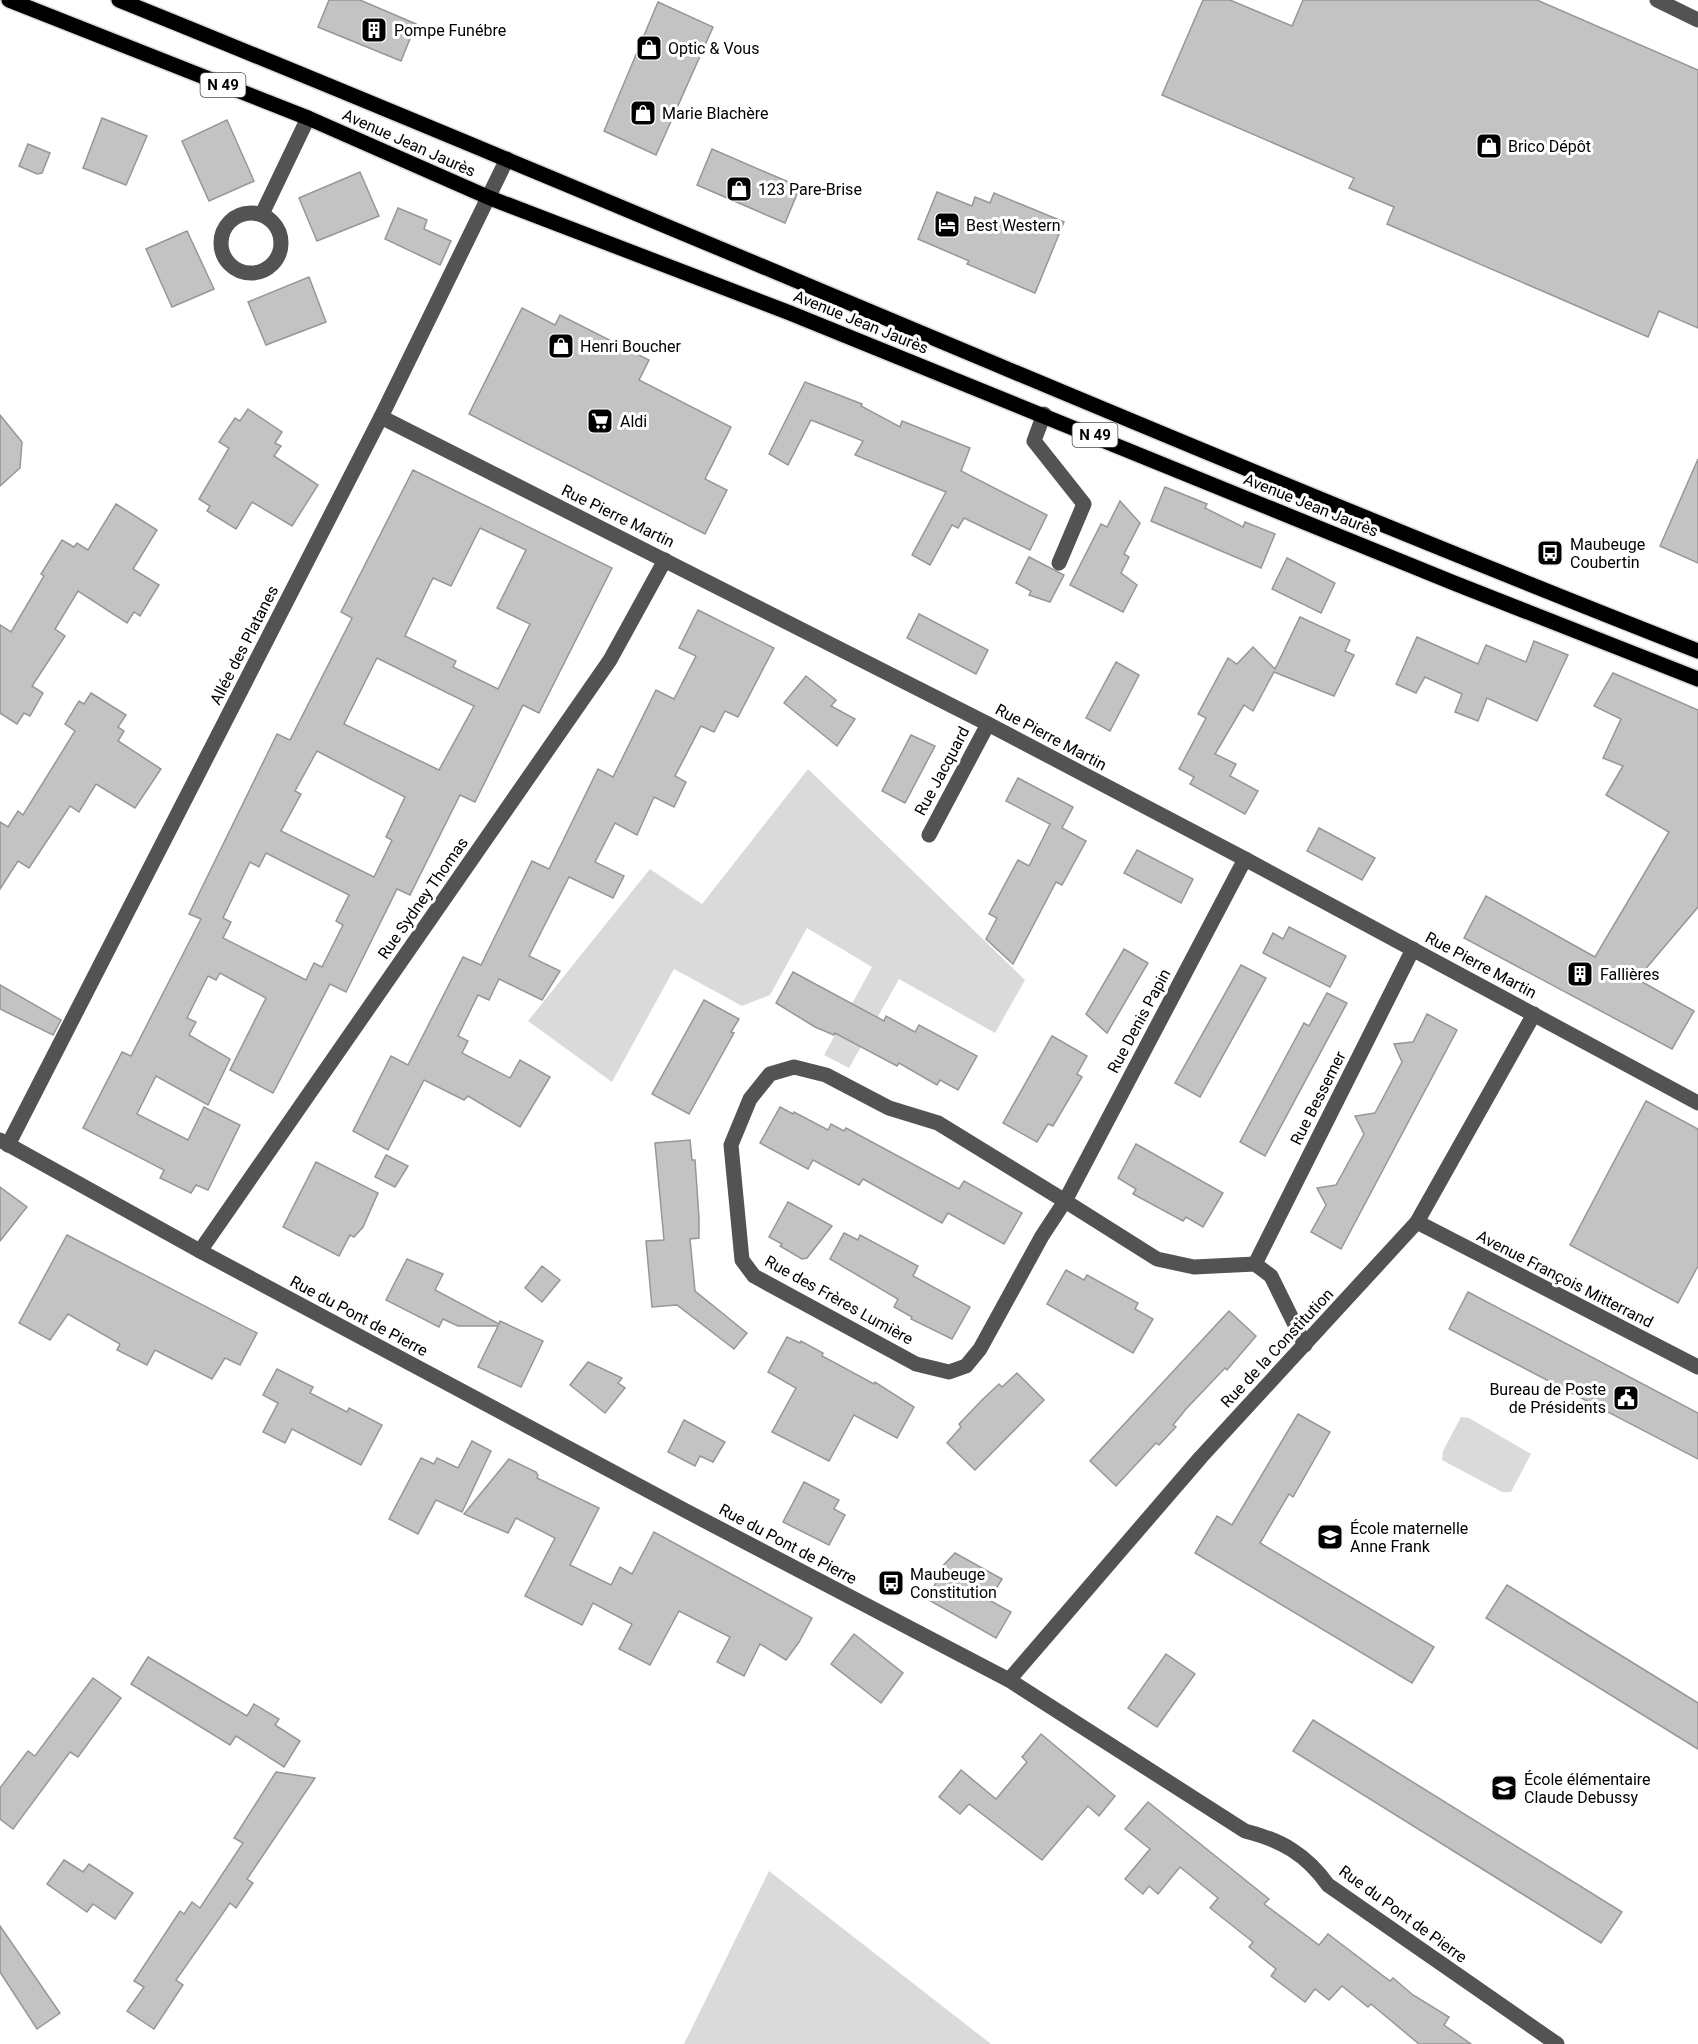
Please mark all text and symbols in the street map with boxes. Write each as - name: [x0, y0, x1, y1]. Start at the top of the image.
- building icon: Pompe Funébre: [359, 15, 389, 45]
- place label: Pompe Funébre: [394, 21, 506, 40]
- shop icon: Optic & Vous: [634, 33, 664, 63]
- place label: Optic & Vous: [668, 39, 759, 58]
- road number: N 49: [200, 73, 246, 97]
- shop icon: Marie Blachère: [628, 98, 658, 128]
- place label: Marie Blachère: [662, 104, 768, 123]
- street label: Avenue Jean Jaurès: [340, 105, 478, 181]
- shop icon: Brico Dépôt: [1474, 131, 1504, 161]
- place label: Brico Dépôt: [1508, 137, 1591, 156]
- shop icon: 123 Pare-Brise: [724, 174, 754, 204]
- place label: 123 Pare-Brise: [758, 180, 862, 199]
- hotel icon: Best Western: [932, 210, 962, 240]
- place label: Best Western: [966, 216, 1061, 235]
- street label: Avenue Jean Jaurès: [791, 286, 931, 358]
- shop icon: Henri Boucher: [546, 331, 576, 361]
- place label: Henri Boucher: [580, 337, 682, 356]
- supermarket icon: Aldi: [585, 406, 615, 436]
- place label: Aldi: [620, 412, 647, 431]
- road number: N 49: [1072, 423, 1118, 447]
- street label: Avenue Jean Jaurès: [1241, 469, 1381, 541]
- street label: Rue Pierre Martin: [558, 480, 678, 552]
- place label: Maubeuge Coubertin: [1570, 535, 1645, 572]
- bus stop icon: Maubeuge Coubertin: [1535, 538, 1565, 568]
- street label: Allée des Platanes: [206, 582, 282, 708]
- street label: Rue Pierre Martin: [992, 700, 1110, 774]
- street label: Rue Jacquard: [911, 723, 973, 819]
- street label: Rue Sydney Thomas: [374, 834, 472, 962]
- street label: Rue Pierre Martin: [1422, 928, 1540, 1002]
- building icon: Fallières: [1565, 959, 1595, 989]
- place label: Fallières: [1600, 965, 1659, 984]
- street label: Rue Denis Papin: [1104, 966, 1174, 1076]
- street label: Rue Bessemer: [1286, 1048, 1350, 1148]
- street label: Avenue François Mitterrand: [1474, 1226, 1656, 1332]
- street label: Rue des Frères Lumière: [762, 1251, 916, 1349]
- street label: Rue du Pont de Pierre: [287, 1272, 431, 1360]
- street label: Rue de la Constitution: [1217, 1284, 1337, 1412]
- place label: Bureau de Poste de Présidents: [1489, 1380, 1606, 1417]
- public building icon: Bureau de Poste de Présidents: [1611, 1383, 1641, 1413]
- street label: Rue du Pont de Pierre: [716, 1500, 860, 1588]
- place label: École maternelle Anne Frank: [1350, 1519, 1468, 1556]
- school or university icon: École maternelle Anne Frank: [1315, 1522, 1345, 1552]
- place label: Maubeuge Constitution: [910, 1565, 997, 1602]
- bus stop icon: Maubeuge Constitution: [876, 1568, 906, 1598]
- place label: École élémentaire Claude Debussy: [1524, 1770, 1651, 1807]
- school or university icon: École élémentaire Claude Debussy: [1489, 1773, 1519, 1803]
- street label: Rue du Pont de Pierre: [1335, 1861, 1471, 1967]

